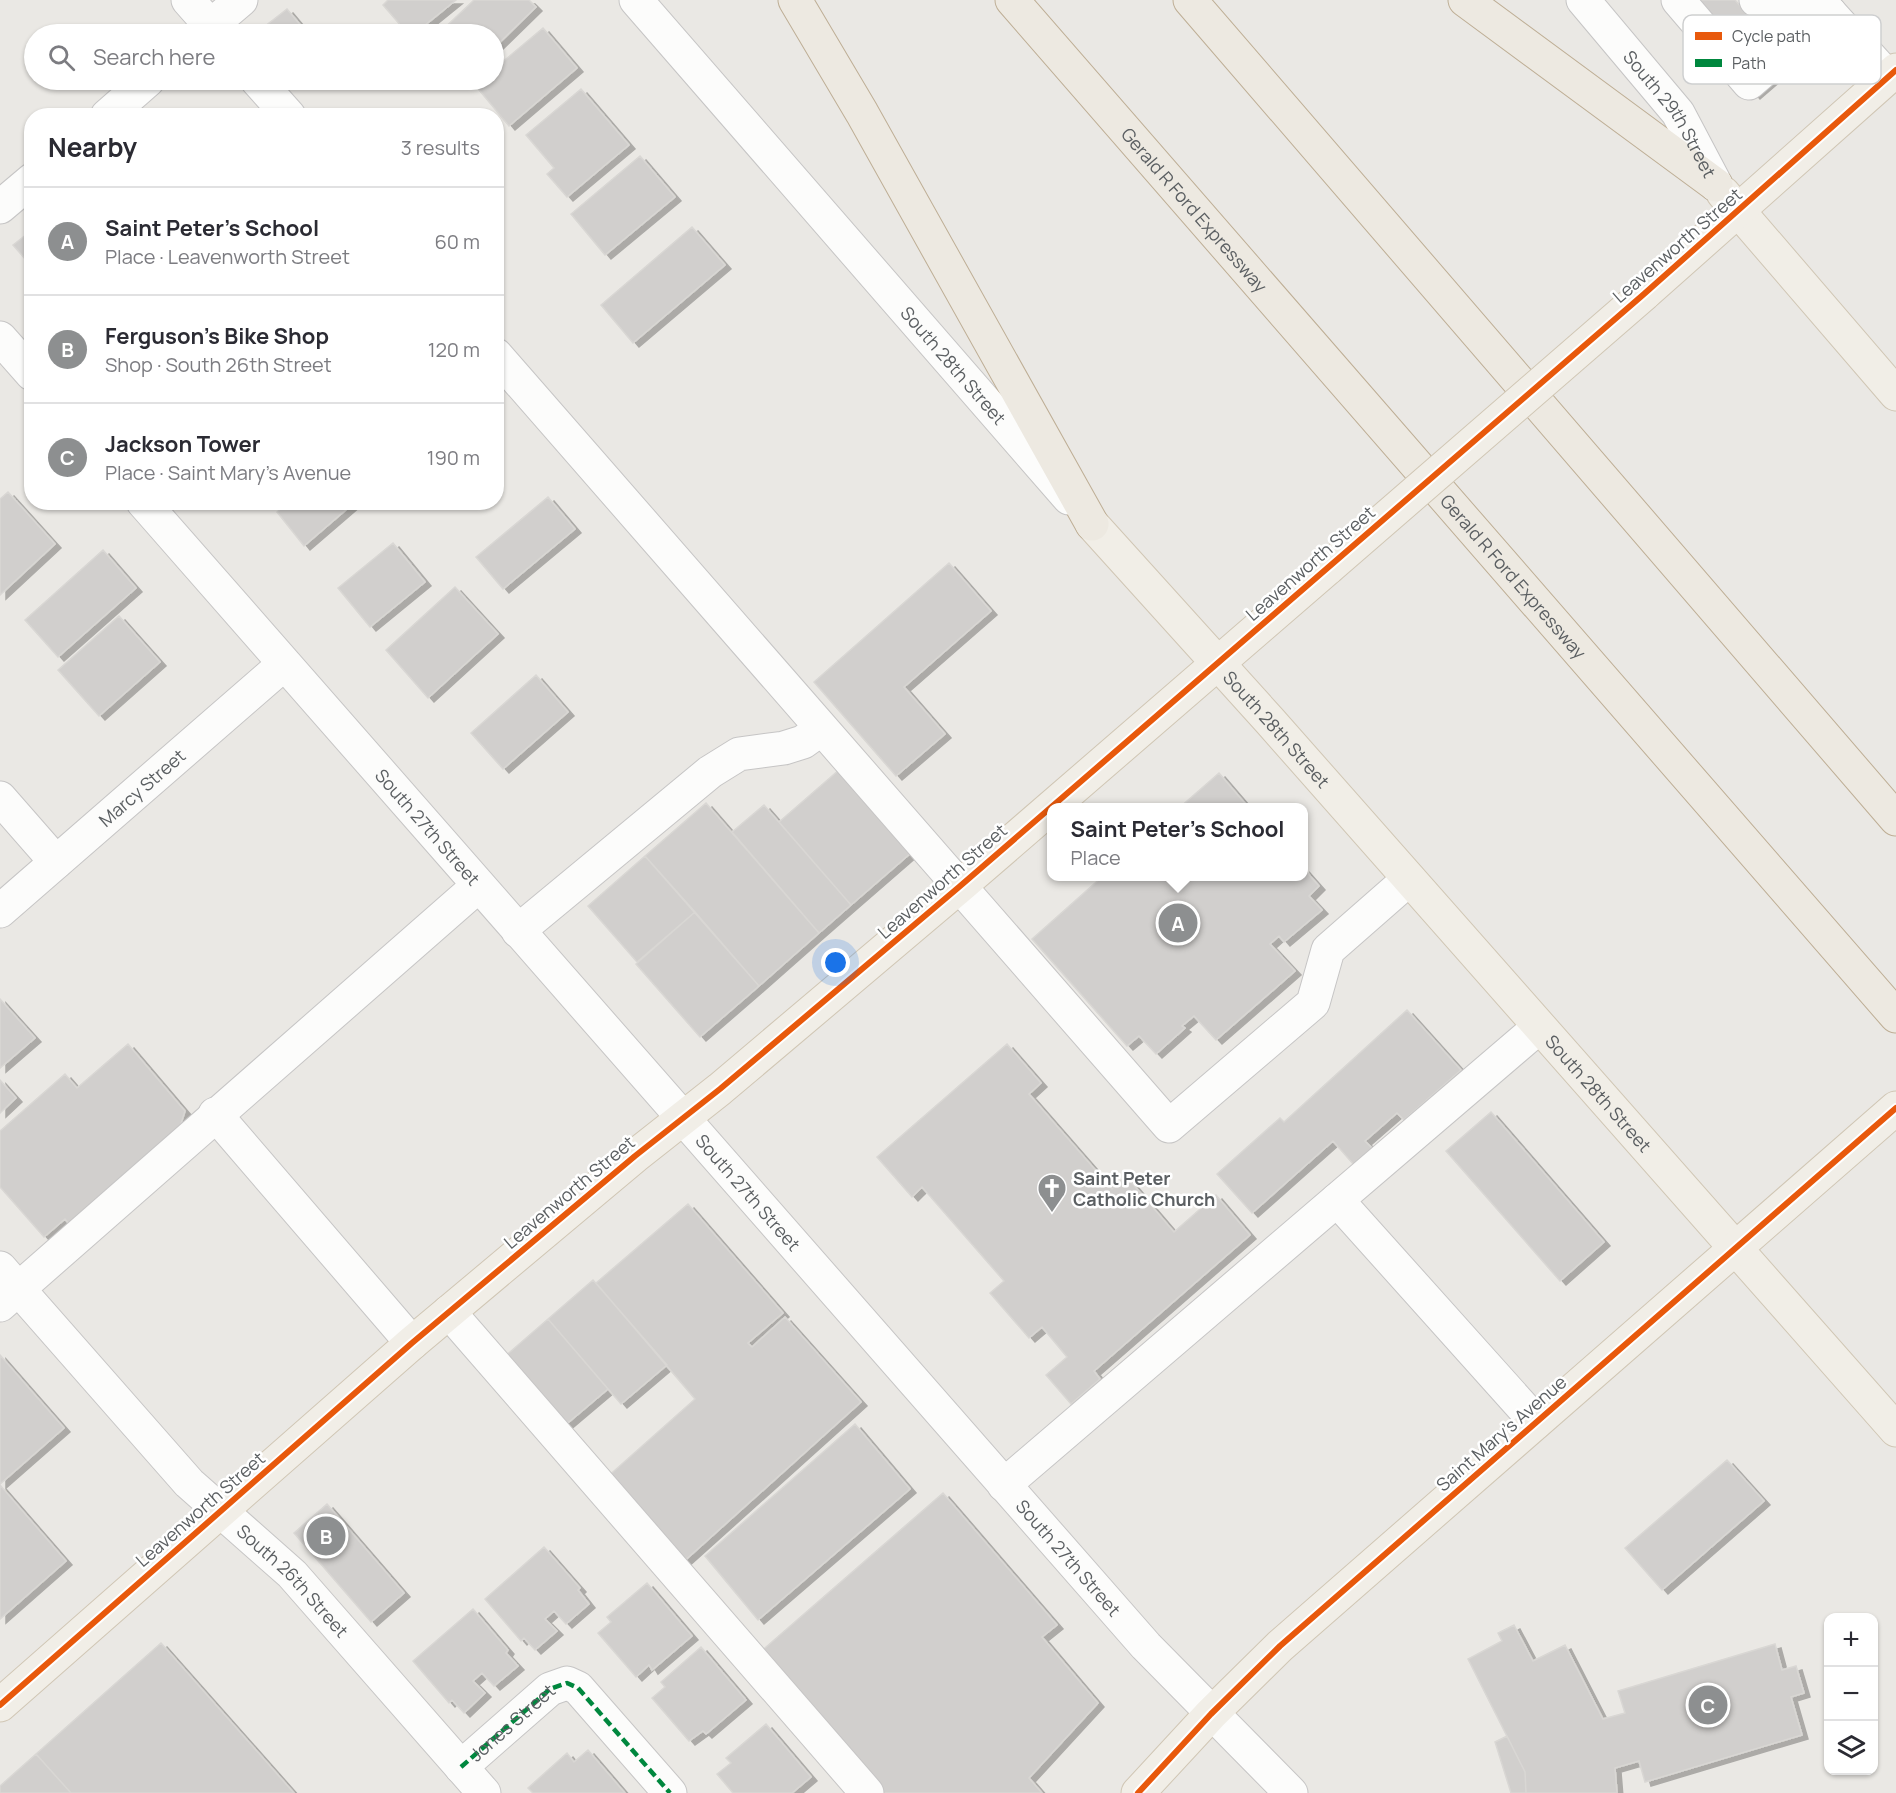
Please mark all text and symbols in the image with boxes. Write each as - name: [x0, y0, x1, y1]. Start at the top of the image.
- legend: [1683, 15, 1881, 84]
- search box: [24, 24, 504, 90]
- text: Cycle path: [1732, 25, 1811, 47]
- icon: search: [45, 41, 78, 74]
- text: Search here: [93, 42, 215, 72]
- street label: South 29th Street: [1618, 45, 1722, 182]
- text: Path: [1732, 52, 1766, 74]
- street label: Gerald R Ford Expressway: [1116, 122, 1273, 298]
- text: Nearby: [48, 129, 137, 165]
- text: 3 results: [401, 134, 480, 161]
- street label: Leavenworth Street: [1607, 182, 1747, 308]
- text: Saint Peter’s School: [105, 213, 319, 243]
- text: A: [61, 228, 74, 255]
- text: 60 m: [434, 228, 480, 255]
- text: Place · Leavenworth Street: [105, 243, 350, 270]
- street label: South 28th Street: [896, 301, 1012, 429]
- text: Ferguson's Bike Shop: [105, 321, 329, 351]
- text: B: [61, 336, 74, 363]
- text: 120 m: [428, 336, 480, 363]
- text: Shop · South 26th Street: [105, 351, 332, 378]
- text: Jackson Tower: [105, 429, 261, 459]
- text: C: [60, 444, 75, 471]
- text: 190 m: [427, 444, 480, 471]
- text: Place · Saint Mary's Avenue: [105, 459, 351, 486]
- street label: Gerald R Ford Expressway: [1435, 489, 1592, 664]
- street label: Leavenworth Street: [1240, 500, 1380, 626]
- street label: South 28th Street: [1218, 665, 1335, 793]
- street label: Marcy Street: [94, 743, 190, 832]
- street label: South 27th Street: [370, 763, 486, 890]
- popup: [1047, 803, 1308, 881]
- text: Saint Peter’s School: [1070, 814, 1285, 844]
- street label: Leavenworth Street: [872, 818, 1012, 944]
- text: Place: [1070, 844, 1121, 871]
- pin: A: [1158, 900, 1198, 946]
- your location: [821, 948, 850, 977]
- street label: South 28th Street: [1540, 1029, 1657, 1157]
- street label: South 27th Street: [690, 1129, 806, 1256]
- street label: Leavenworth Street: [499, 1130, 639, 1254]
- place label: Saint Peter Catholic Church: [1073, 1166, 1215, 1211]
- church icon: Saint Peter Catholic Church: [1036, 1172, 1068, 1214]
- street label: Saint Mary's Avenue: [1431, 1370, 1571, 1496]
- street label: Leavenworth Street: [130, 1446, 270, 1572]
- street label: South 27th Street: [1011, 1494, 1126, 1621]
- pin: B: [306, 1514, 346, 1558]
- street label: South 26th Street: [232, 1519, 354, 1642]
- map controls: [1824, 1613, 1878, 1775]
- button: +: [1824, 1613, 1878, 1667]
- button: −: [1824, 1667, 1878, 1721]
- street label: Jones Street: [464, 1678, 560, 1766]
- pin: C: [1688, 1682, 1728, 1728]
- button: layers: [1824, 1721, 1878, 1775]

